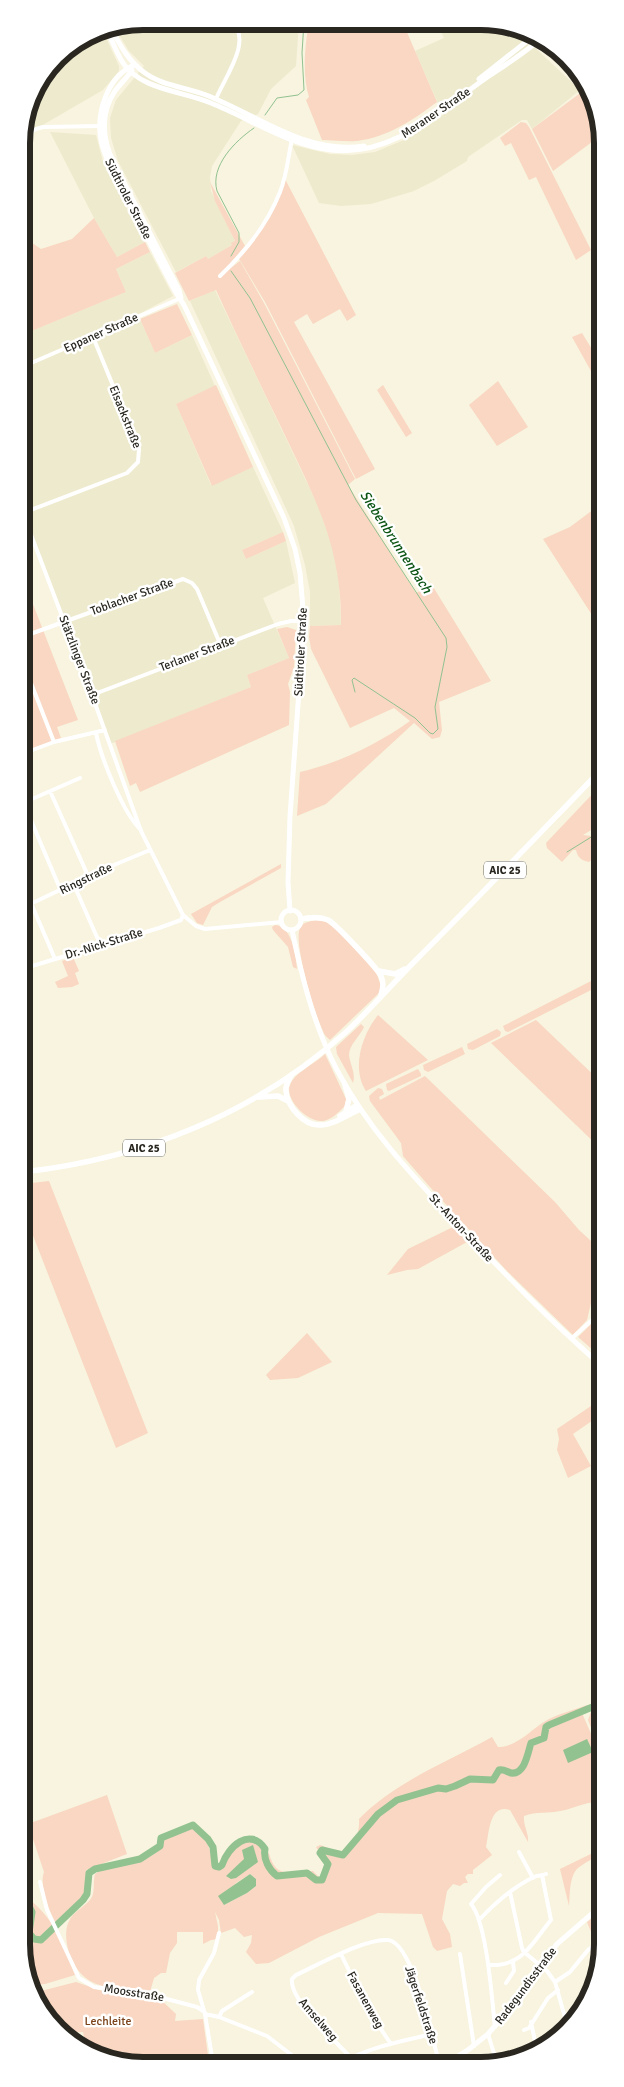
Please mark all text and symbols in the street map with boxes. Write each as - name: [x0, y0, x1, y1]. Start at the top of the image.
- street label: Meraner Straße: [398, 84, 474, 142]
- street label: Südtiroler Straße: [101, 156, 155, 242]
- street label: Eppaner Straße: [61, 310, 141, 356]
- street label: Eisackstraße: [106, 383, 144, 451]
- water label: Siebenbrunnenbach: [356, 487, 436, 597]
- street label: Toblacher Straße: [88, 575, 176, 619]
- street label: Südtiroler Straße: [291, 607, 311, 697]
- street label: Stätzlinger Straße: [55, 613, 103, 707]
- street label: Terlaner Straße: [157, 633, 237, 675]
- street label: Ringstraße: [57, 860, 115, 898]
- road number: AIC 25: [484, 862, 526, 878]
- street label: Dr.-Nick-Straße: [63, 925, 145, 963]
- road number: AIC 25: [123, 1140, 165, 1156]
- street label: St.-Anton-Straße: [426, 1191, 496, 1265]
- street label: Radegundisstraße: [492, 1944, 560, 2028]
- street label: Jägerfeldstraße: [401, 1964, 441, 2046]
- street label: Fasanenweg: [343, 1969, 387, 2031]
- street label: Moosstraße: [103, 1981, 165, 2005]
- street label: Amselweg: [295, 1995, 341, 2045]
- park label: Lechleite: [85, 2014, 131, 2029]

